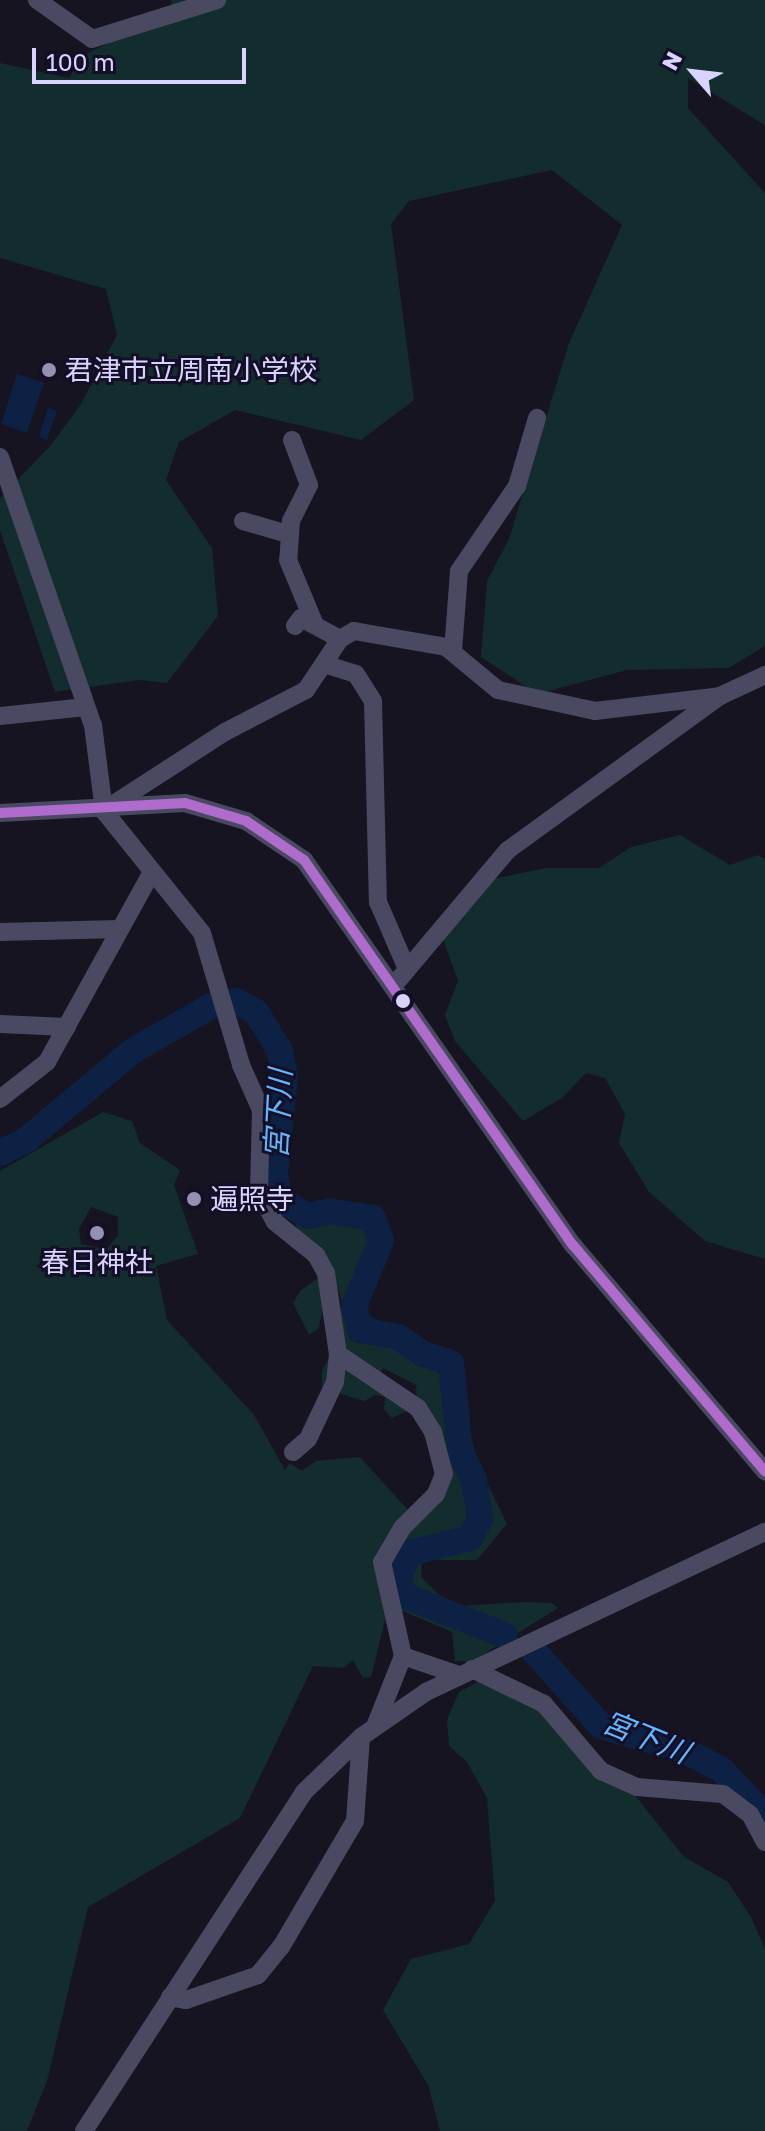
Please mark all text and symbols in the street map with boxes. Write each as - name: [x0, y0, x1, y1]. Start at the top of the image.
- scale bar: [36, 32, 250, 82]
- north arrow: [653, 32, 733, 112]
- text: 100 m: [46, 47, 115, 76]
- text: N: [656, 47, 687, 74]
- place label: 君津市立周南小学校: [65, 353, 317, 387]
- marker: 君津市立周南小学校: [40, 361, 58, 379]
- unlabelled marker: [395, 993, 411, 1009]
- water label: 宮下川: [258, 1068, 298, 1160]
- place label: 遍照寺: [210, 1182, 294, 1216]
- marker: 遍照寺: [185, 1190, 203, 1208]
- marker: 春日神社: [88, 1224, 106, 1242]
- place label: 春日神社: [41, 1245, 153, 1279]
- water label: 宮下川: [598, 1703, 694, 1771]

